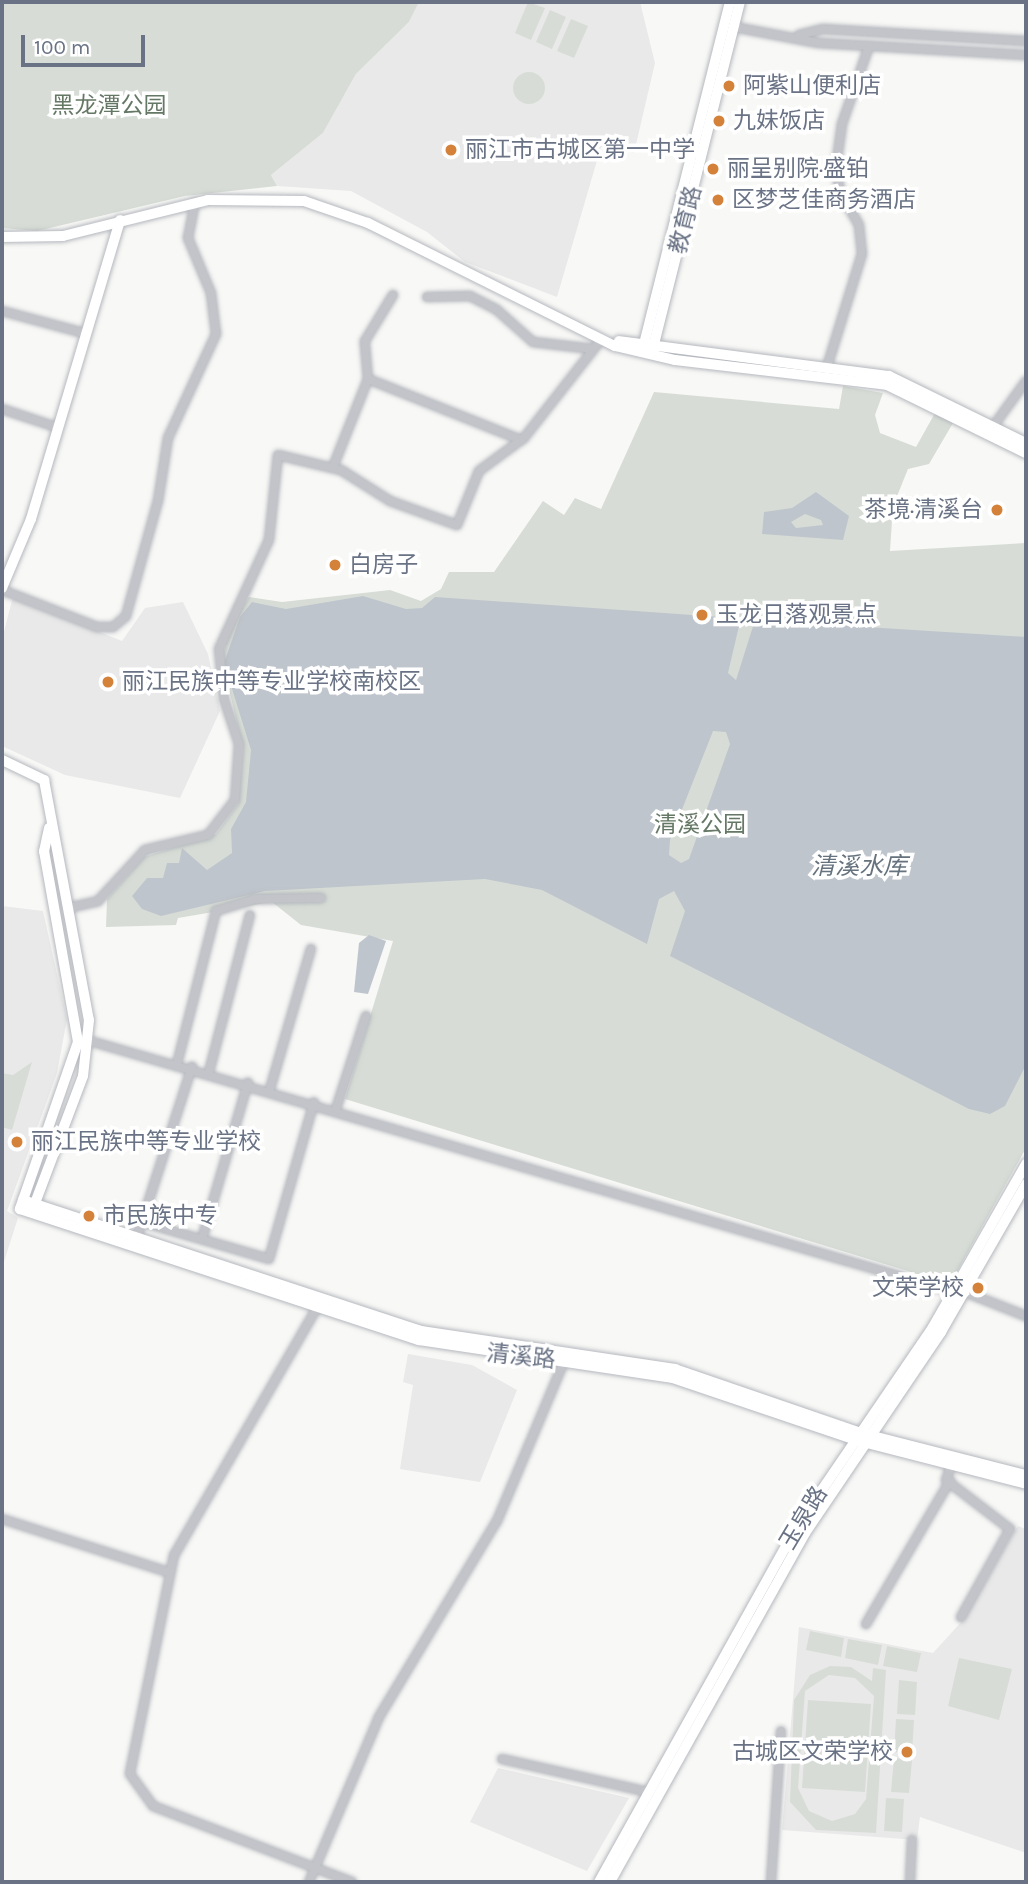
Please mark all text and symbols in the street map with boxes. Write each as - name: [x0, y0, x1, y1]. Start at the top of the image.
- scale bar: [24, 21, 149, 65]
- text: 100 m: [34, 35, 91, 59]
- place label: 阿紫山便利店: [743, 72, 881, 100]
- marker: 阿紫山便利店: [721, 78, 737, 94]
- park label: 黑龙潭公园: [52, 92, 166, 120]
- place label: 九妹饭店: [733, 107, 825, 135]
- marker: 九妹饭店: [711, 113, 727, 129]
- place label: 丽江市古城区第一中学: [465, 136, 695, 164]
- marker: 丽江市古城区第一中学: [443, 142, 459, 158]
- place label: 丽呈别院·盛铂: [727, 155, 869, 183]
- marker: 丽呈别院·盛铂: [705, 161, 721, 177]
- street label: 教育路: [664, 183, 708, 257]
- place label: 区梦芝佳商务酒店: [732, 186, 916, 214]
- marker: 区梦芝佳商务酒店: [710, 192, 726, 208]
- place label: 茶境·清溪台: [864, 496, 983, 524]
- marker: 茶境·清溪台: [989, 502, 1005, 518]
- place label: 白房子: [349, 551, 418, 579]
- marker: 白房子: [327, 557, 343, 573]
- place label: 玉龙日落观景点: [716, 601, 877, 629]
- marker: 玉龙日落观景点: [694, 607, 710, 623]
- place label: 丽江民族中等专业学校南校区: [122, 668, 421, 696]
- marker: 丽江民族中等专业学校南校区: [100, 674, 116, 690]
- park label: 清溪公园: [654, 811, 746, 839]
- water label: 清溪水库: [811, 853, 907, 881]
- place label: 丽江民族中等专业学校: [31, 1128, 261, 1156]
- marker: 丽江民族中等专业学校: [9, 1134, 25, 1150]
- place label: 市民族中专: [103, 1202, 218, 1230]
- marker: 市民族中专: [81, 1208, 97, 1224]
- place label: 文荣学校: [872, 1274, 964, 1302]
- marker: 文荣学校: [970, 1280, 986, 1296]
- street label: 清溪路: [485, 1340, 557, 1374]
- street label: 玉泉路: [774, 1481, 834, 1555]
- place label: 古城区文荣学校: [732, 1738, 893, 1766]
- marker: 古城区文荣学校: [899, 1744, 915, 1760]

